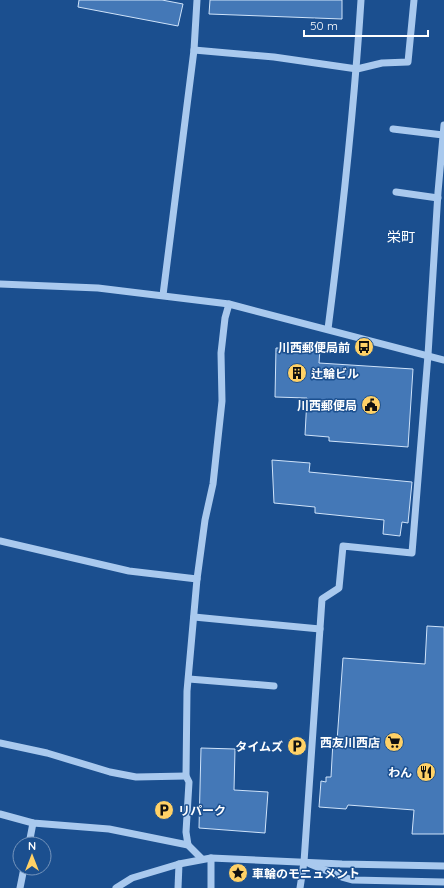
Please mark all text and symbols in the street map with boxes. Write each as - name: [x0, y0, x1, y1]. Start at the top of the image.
- scale bar: [304, 12, 428, 38]
- text: 50 m: [310, 18, 338, 33]
- district label: 栄町: [387, 228, 415, 246]
- bus stop icon: 川西郵便局前: [353, 336, 375, 358]
- place label: 川西郵便局前: [278, 340, 350, 355]
- building icon: 辻輪ビル: [286, 362, 308, 384]
- place label: 辻輪ビル: [311, 366, 359, 381]
- public building icon: 川西郵便局: [360, 394, 382, 416]
- place label: 川西郵便局: [297, 398, 357, 413]
- supermarket icon: 西友川西店: [383, 731, 405, 753]
- parking icon: タイムズ: [286, 735, 308, 757]
- place label: 西友川西店: [320, 735, 380, 750]
- place label: タイムズ: [235, 739, 283, 754]
- restaurant icon: わん: [415, 761, 437, 783]
- place label: わん: [388, 765, 412, 780]
- parking icon: リパーク: [153, 799, 175, 821]
- place label: リパーク: [178, 803, 226, 818]
- north arrow: [12, 836, 52, 876]
- text: N: [28, 839, 36, 853]
- place icon: 車輪のモニュメント: [227, 862, 249, 884]
- place label: 車輪のモニュメント: [252, 866, 360, 881]

